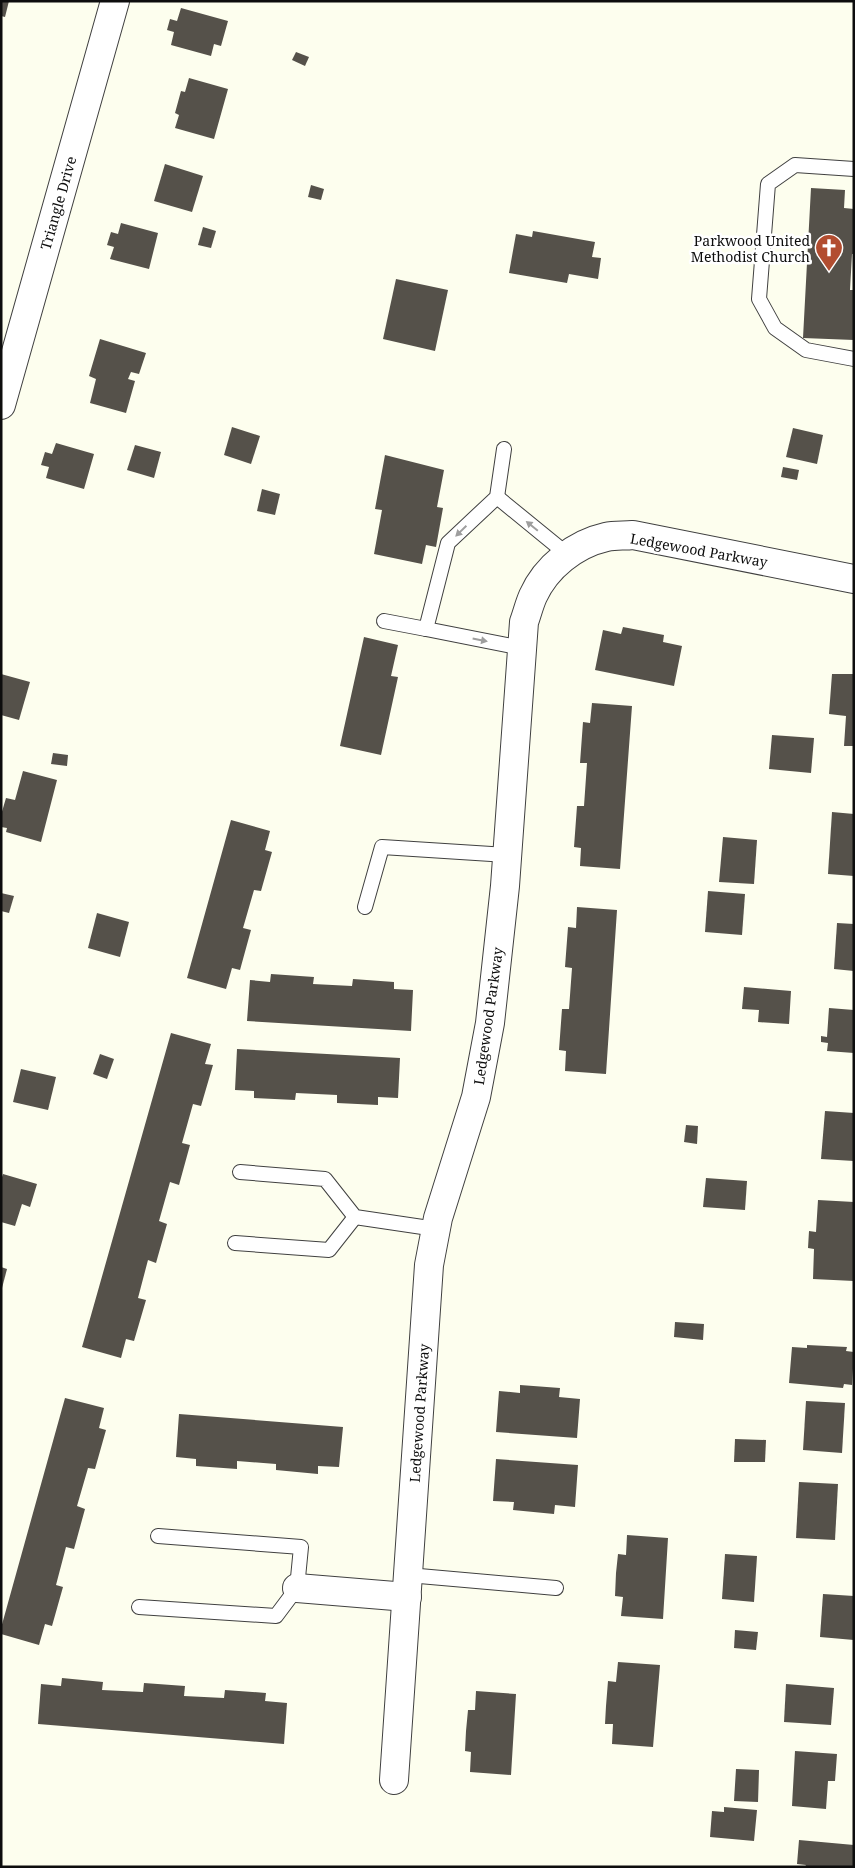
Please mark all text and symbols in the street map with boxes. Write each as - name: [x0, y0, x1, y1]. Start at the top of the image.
- street label: Triangle Drive: [36, 154, 80, 252]
- place label: Parkwood United Methodist Church: [691, 231, 810, 266]
- church icon: Parkwood United Methodist Church: [814, 233, 844, 272]
- one-way arrow: [526, 521, 539, 532]
- one-way arrow: [456, 525, 468, 537]
- street label: Ledgewood Parkway: [629, 529, 769, 571]
- one-way arrow: [473, 636, 488, 644]
- street label: Ledgewood Parkway: [469, 946, 507, 1086]
- street label: Ledgewood Parkway: [405, 1343, 433, 1483]

